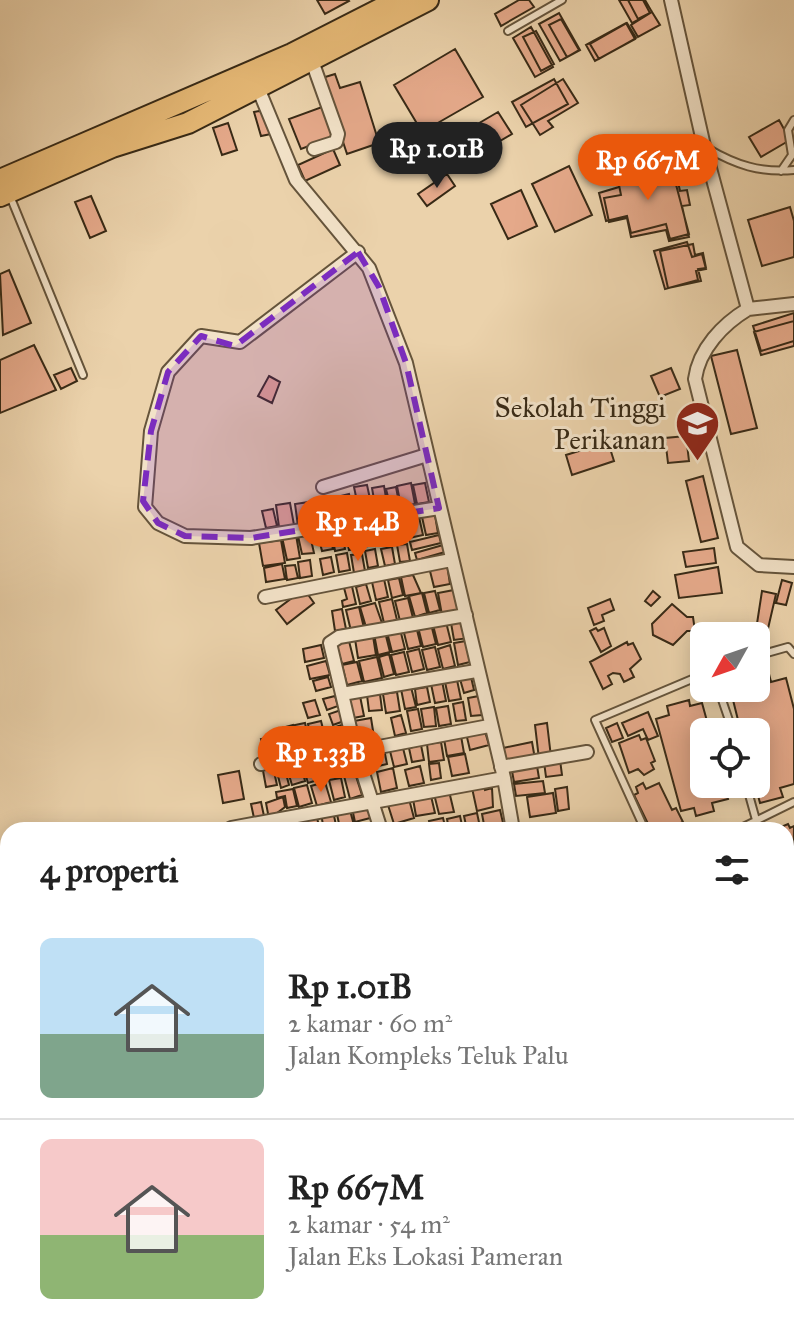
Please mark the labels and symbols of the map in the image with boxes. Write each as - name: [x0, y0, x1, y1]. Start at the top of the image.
- pin: Rp 1.01B: [354, 122, 520, 190]
- pin: Rp 667M: [574, 134, 722, 202]
- place label: Sekolah Tinggi Perikanan: [495, 390, 666, 457]
- school or university icon: Sekolah Tinggi Perikanan: [673, 399, 721, 462]
- pin: Rp 1.4B: [284, 495, 432, 563]
- north arrow: [690, 622, 770, 702]
- pin: Rp 1.33B: [238, 726, 404, 794]

